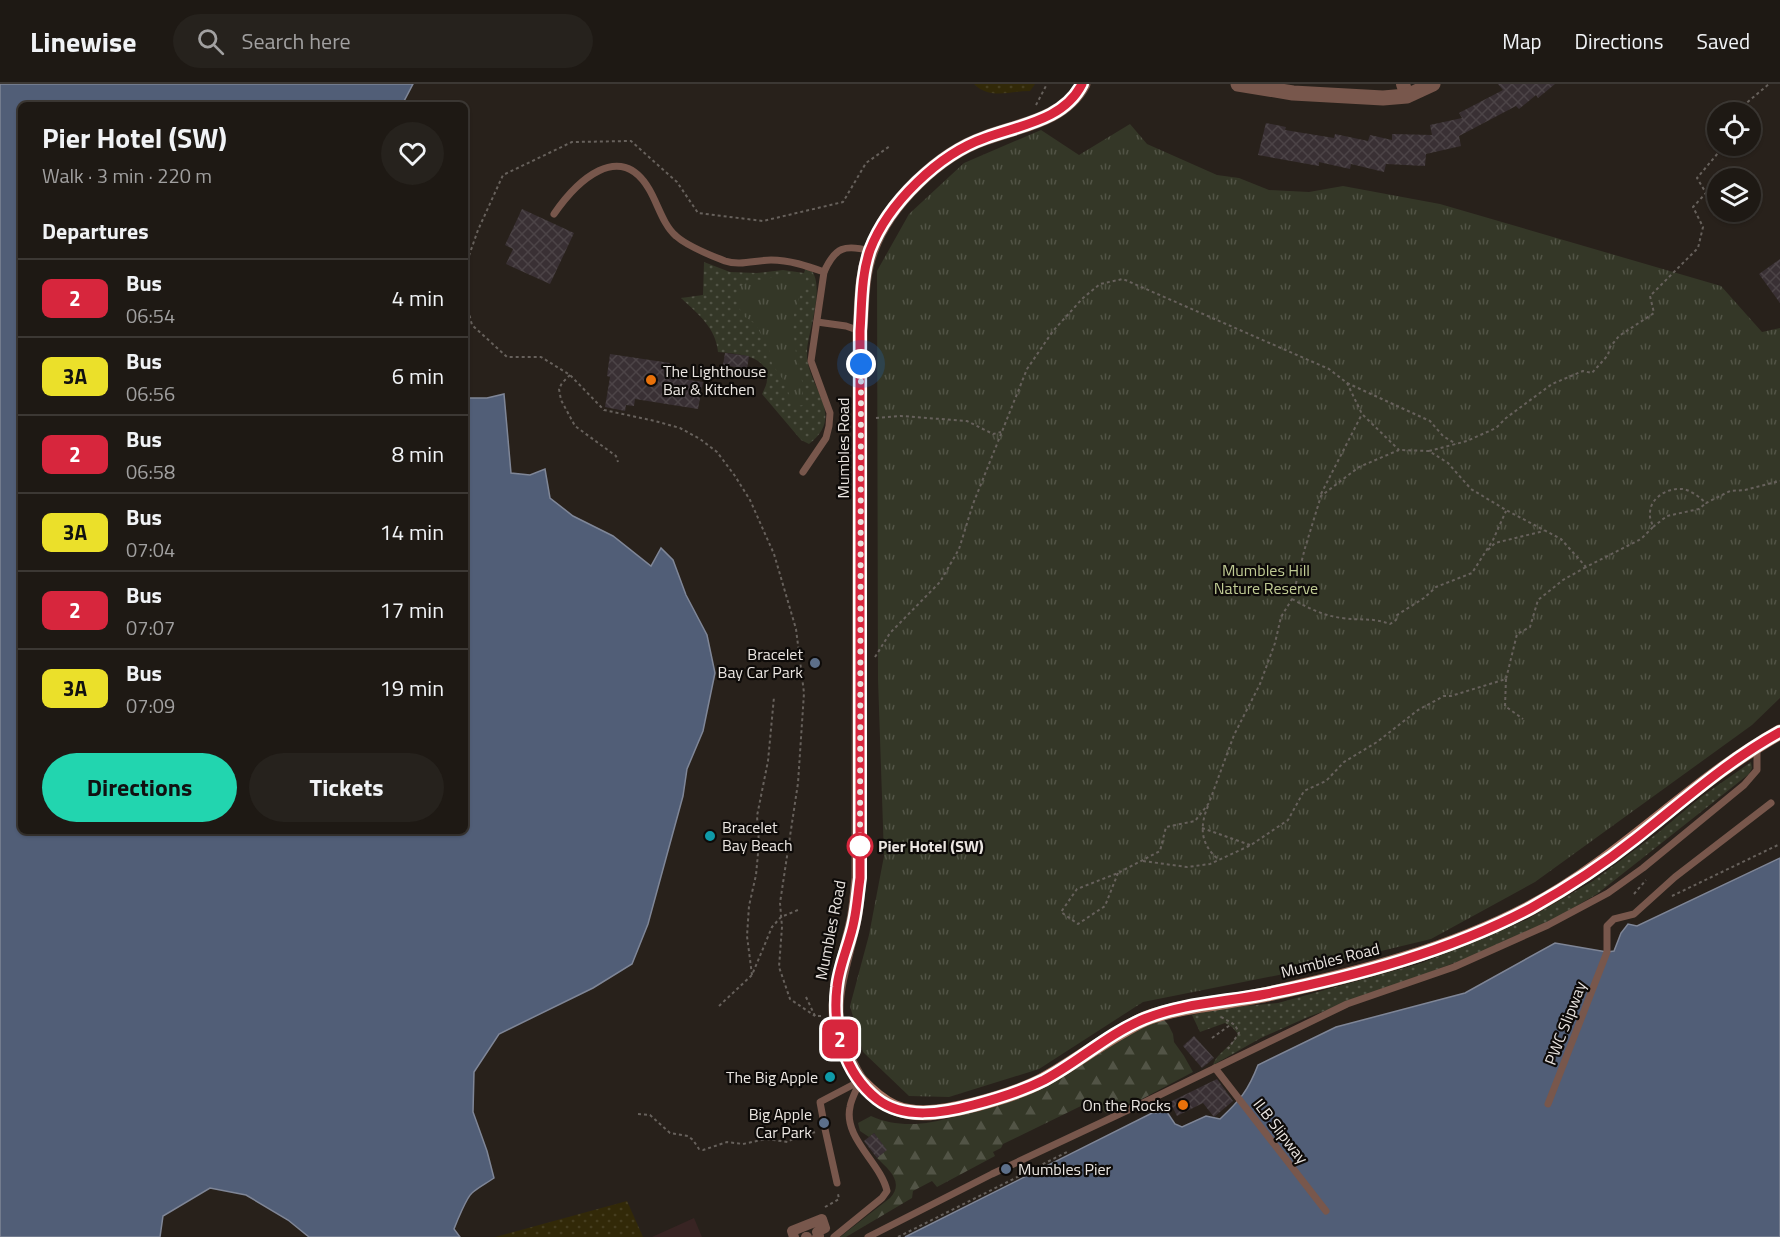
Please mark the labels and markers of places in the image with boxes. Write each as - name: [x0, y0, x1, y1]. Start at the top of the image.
- place label: The Lighthouse Bar & Kitchen: [663, 359, 766, 401]
- marker: The Lighthouse Bar & Kitchen: [644, 373, 658, 387]
- place label: Bracelet Bay Car Park: [718, 642, 803, 684]
- marker: Bracelet Bay Car Park: [808, 656, 822, 670]
- place label: Bracelet Bay Beach: [722, 815, 793, 857]
- marker: Bracelet Bay Beach: [703, 829, 717, 843]
- marker: Pier Hotel (SW): [847, 833, 873, 859]
- place label: Pier Hotel (SW): [878, 834, 984, 858]
- place label: The Big Apple: [726, 1065, 818, 1089]
- marker: The Big Apple: [823, 1070, 837, 1084]
- place label: On the Rocks: [1082, 1093, 1171, 1117]
- marker: On the Rocks: [1176, 1098, 1190, 1112]
- place label: Big Apple Car Park: [749, 1102, 812, 1144]
- marker: Big Apple Car Park: [817, 1116, 831, 1130]
- place label: Mumbles Pier: [1018, 1157, 1112, 1181]
- marker: Mumbles Pier: [999, 1162, 1013, 1176]

